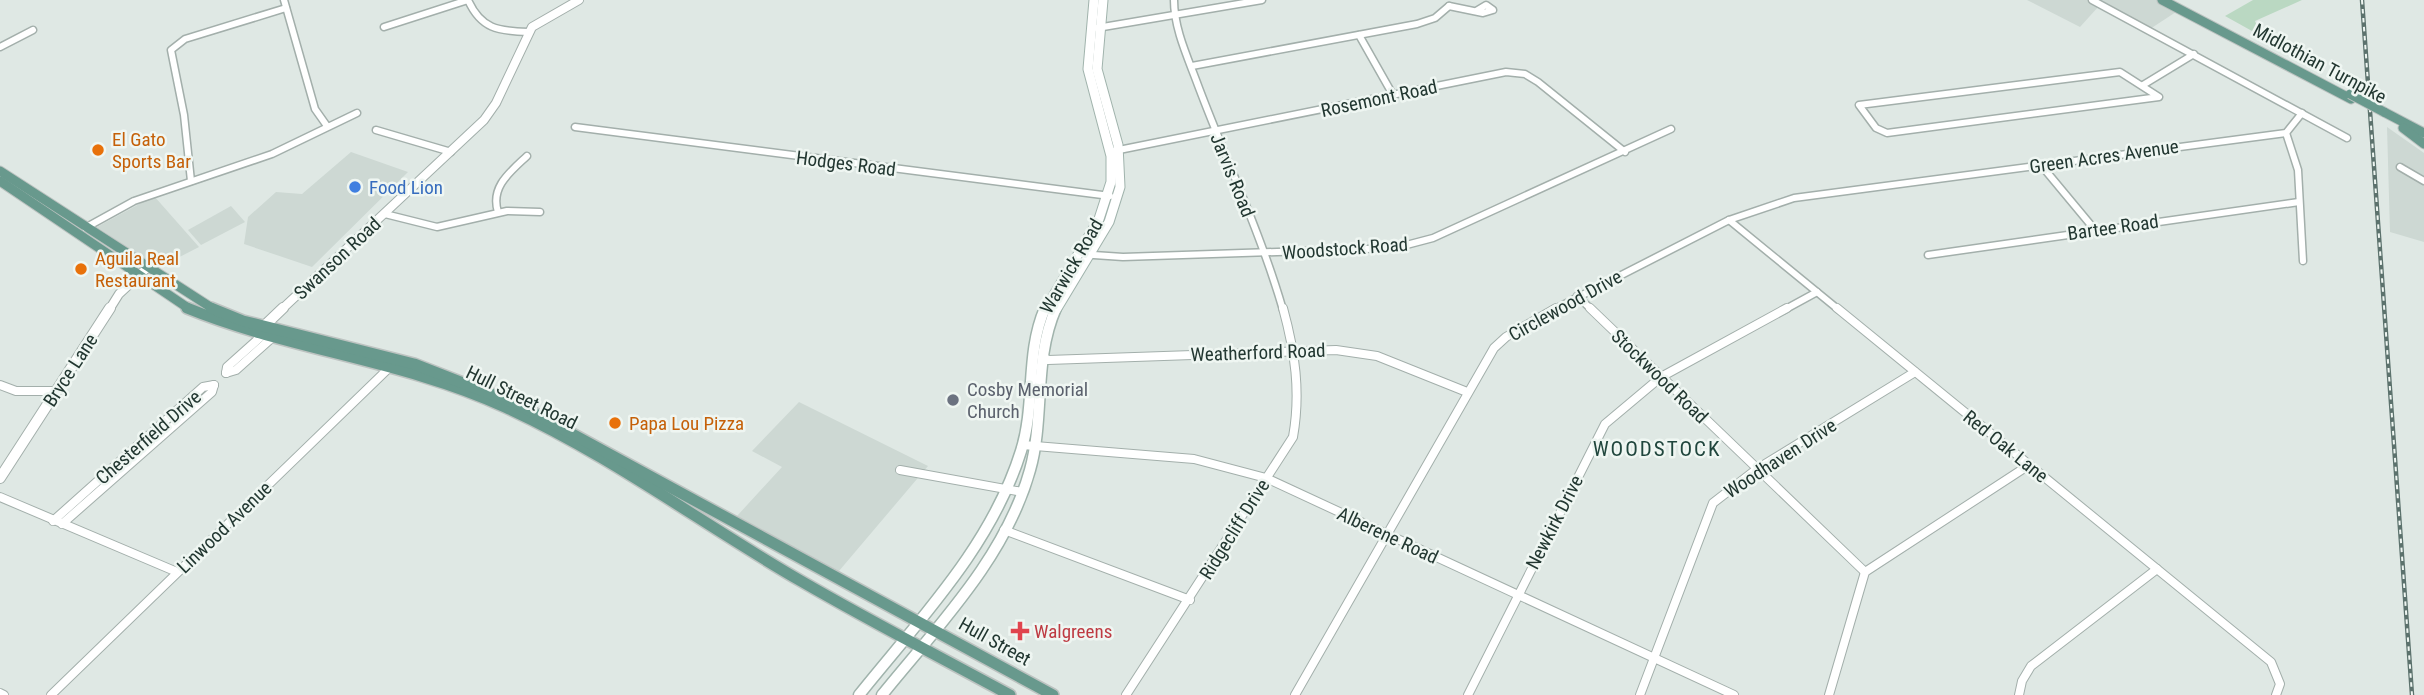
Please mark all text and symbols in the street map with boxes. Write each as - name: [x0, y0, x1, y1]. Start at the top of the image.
- street label: Midlothian Turnpike: [2249, 19, 2390, 108]
- street label: Rosemont Road: [1319, 75, 1439, 122]
- place label: El Gato Sports Bar: [112, 128, 191, 173]
- street label: Jarvis Road: [1205, 130, 1260, 220]
- street label: Green Acres Avenue: [2028, 135, 2180, 178]
- marker: El Gato Sports Bar: [90, 142, 106, 158]
- street label: Hodges Road: [795, 146, 897, 181]
- place label: Food Lion: [369, 176, 443, 199]
- marker: Food Lion: [347, 179, 363, 195]
- street label: Bartee Road: [2066, 210, 2160, 245]
- street label: Swanson Road: [289, 212, 386, 304]
- street label: Warwick Road: [1035, 215, 1108, 318]
- street label: Woodstock Road: [1281, 233, 1409, 264]
- place label: Aguila Real Restaurant: [95, 247, 179, 292]
- marker: Aguila Real Restaurant: [73, 261, 89, 277]
- street label: Circlewood Drive: [1505, 265, 1626, 346]
- street label: Stockwood Road: [1607, 324, 1713, 428]
- street label: Bryce Lane: [38, 329, 103, 411]
- street label: Weatherford Road: [1190, 339, 1326, 366]
- street label: Hull Street Road: [462, 361, 581, 434]
- place label: Cosby Memorial Church: [967, 378, 1088, 423]
- street label: Chesterfield Drive: [91, 385, 206, 489]
- marker: Cosby Memorial Church: [945, 392, 961, 408]
- street label: Red Oak Lane: [1959, 405, 2053, 488]
- place label: Papa Lou Pizza: [629, 412, 744, 435]
- street label: Woodhaven Drive: [1720, 414, 1841, 503]
- marker: Papa Lou Pizza: [607, 415, 623, 431]
- district label: WOODSTOCK: [1593, 437, 1721, 461]
- street label: Newkirk Drive: [1521, 471, 1588, 573]
- street label: Ridgecliff Drive: [1194, 475, 1274, 584]
- street label: Linwood Avenue: [172, 476, 276, 578]
- street label: Alberene Road: [1334, 502, 1442, 569]
- street label: Hull Street: [955, 612, 1035, 671]
- place label: Walgreens: [1034, 620, 1112, 643]
- marker: Walgreens: [1012, 623, 1028, 639]

